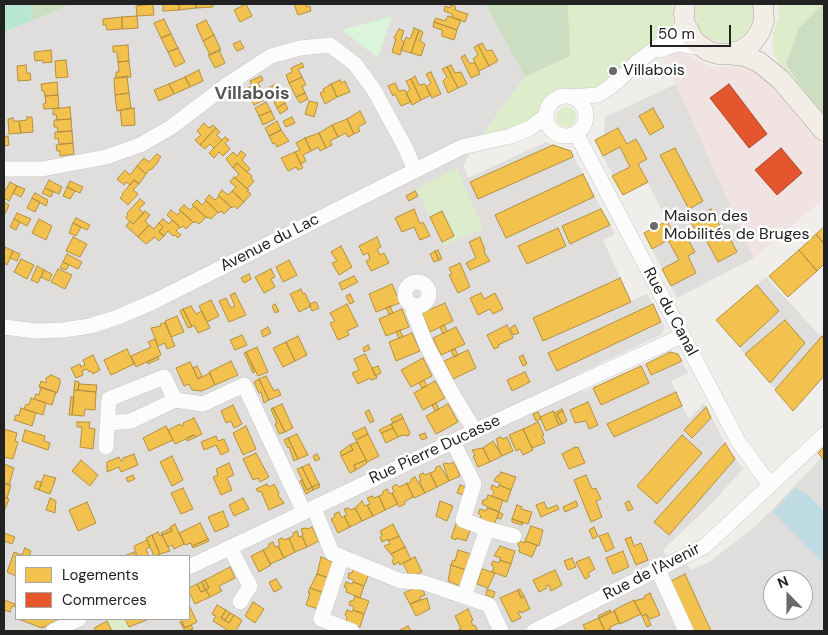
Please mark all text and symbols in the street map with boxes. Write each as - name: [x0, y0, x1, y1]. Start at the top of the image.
- scale bar: [653, 15, 734, 47]
- text: 50 m: [658, 24, 695, 44]
- place label: Villabois: [623, 61, 685, 81]
- marker: Villabois: [607, 65, 619, 77]
- district label: Villabois: [214, 83, 290, 105]
- place label: Maison des Mobilités de Bruges: [664, 207, 809, 245]
- street label: Avenue du Lac: [217, 210, 323, 276]
- marker: Maison des Mobilités de Bruges: [648, 220, 660, 232]
- street label: Rue du Canal: [639, 265, 701, 359]
- street label: Rue Pierre Ducasse: [366, 411, 504, 489]
- street label: Rue de l'Avenir: [600, 539, 704, 605]
- legend: [15, 555, 190, 620]
- text: Logements: [62, 565, 139, 585]
- north arrow: [763, 570, 813, 620]
- text: N: [775, 572, 791, 592]
- text: Commerces: [62, 590, 147, 610]

